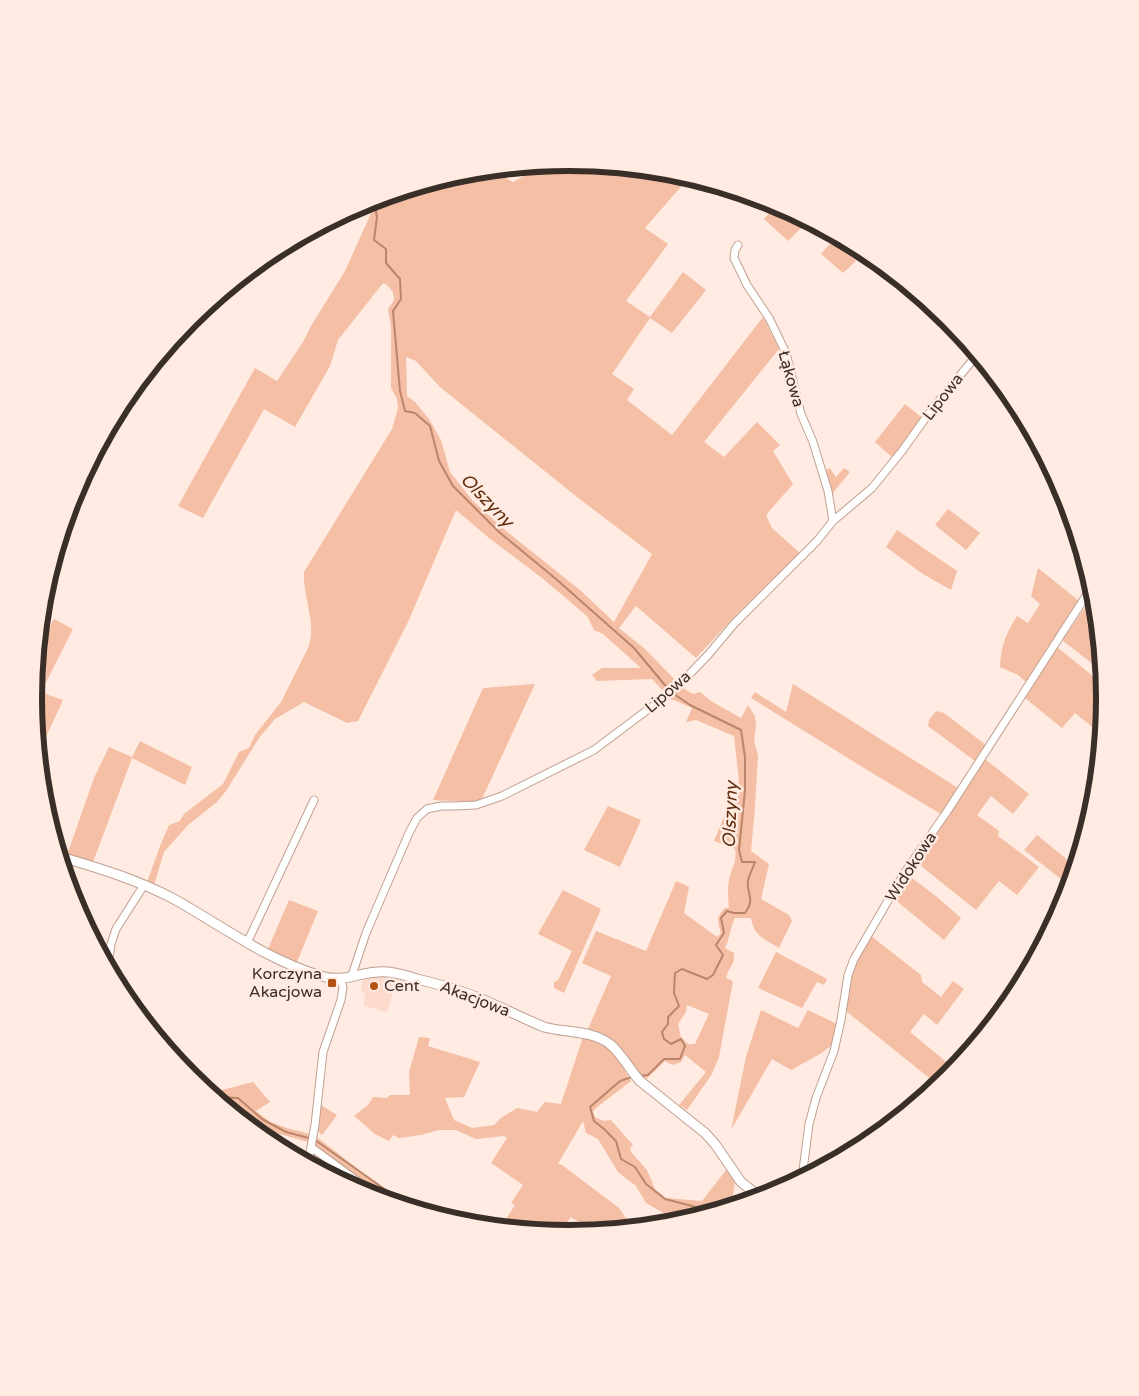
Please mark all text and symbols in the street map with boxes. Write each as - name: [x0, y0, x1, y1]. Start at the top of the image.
- street label: Łąkowa: [773, 348, 809, 410]
- street label: Lipowa: [918, 369, 968, 425]
- water label: Olszyny: [456, 468, 520, 533]
- street label: Lipowa: [641, 667, 695, 717]
- water label: Olszyny: [718, 779, 742, 849]
- street label: Widokowa: [881, 828, 941, 906]
- place label: Korczyna Akacjowa: [249, 964, 322, 1002]
- place label: Cent: [384, 976, 420, 996]
- marker: Korczyna Akacjowa: [326, 977, 338, 989]
- street label: Akacjowa: [437, 977, 513, 1021]
- marker: Cent: [368, 980, 380, 992]

